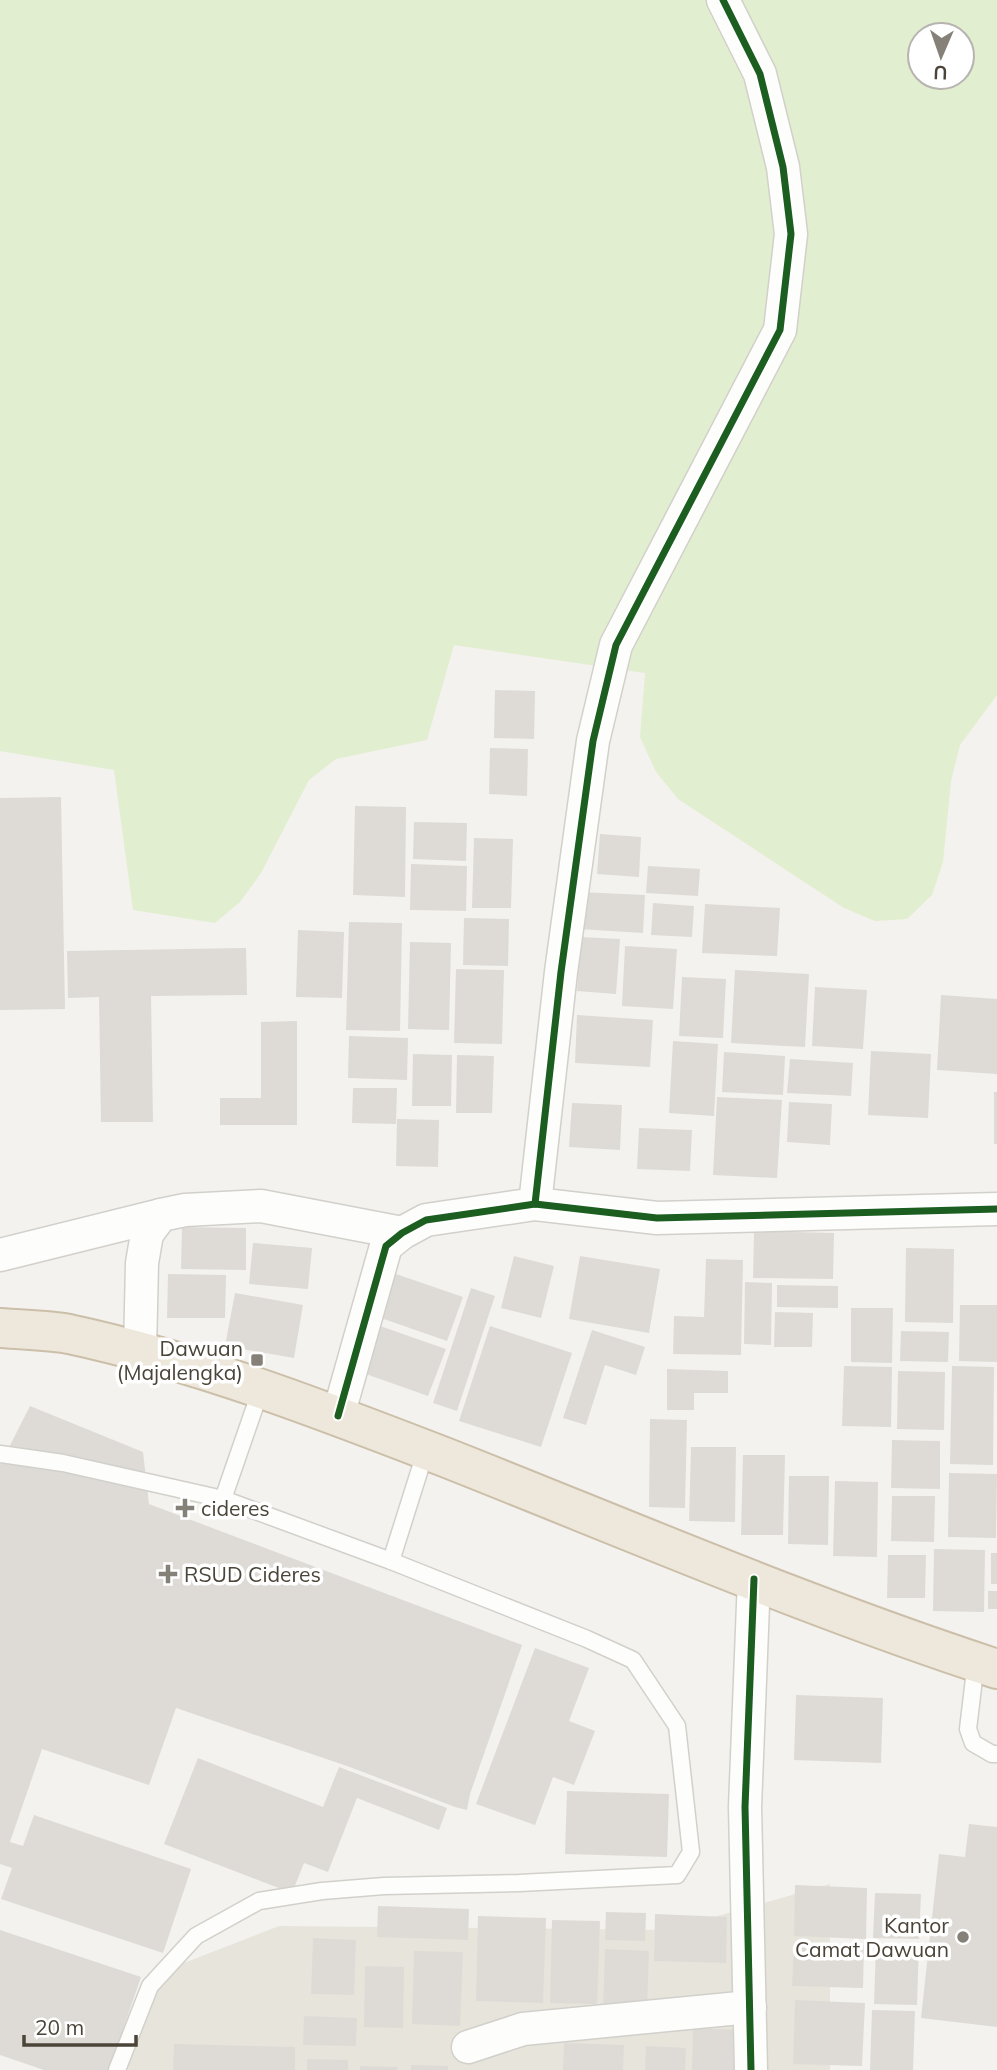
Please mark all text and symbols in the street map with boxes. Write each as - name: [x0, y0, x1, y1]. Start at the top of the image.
- north arrow: [906, 21, 976, 91]
- text: U: [933, 61, 948, 85]
- place label: Dawuan (Majalengka): [117, 1335, 243, 1385]
- marker: Dawuan (Majalengka): [249, 1352, 265, 1368]
- place label: cideres: [201, 1495, 270, 1521]
- marker: cideres: [175, 1498, 195, 1518]
- place label: RSUD Cideres: [184, 1561, 321, 1587]
- marker: RSUD Cideres: [158, 1564, 178, 1584]
- place label: Kantor Camat Dawuan: [795, 1912, 949, 1962]
- marker: Kantor Camat Dawuan: [955, 1929, 971, 1945]
- scale bar: [24, 2004, 136, 2048]
- text: 20 m: [35, 2014, 84, 2040]

